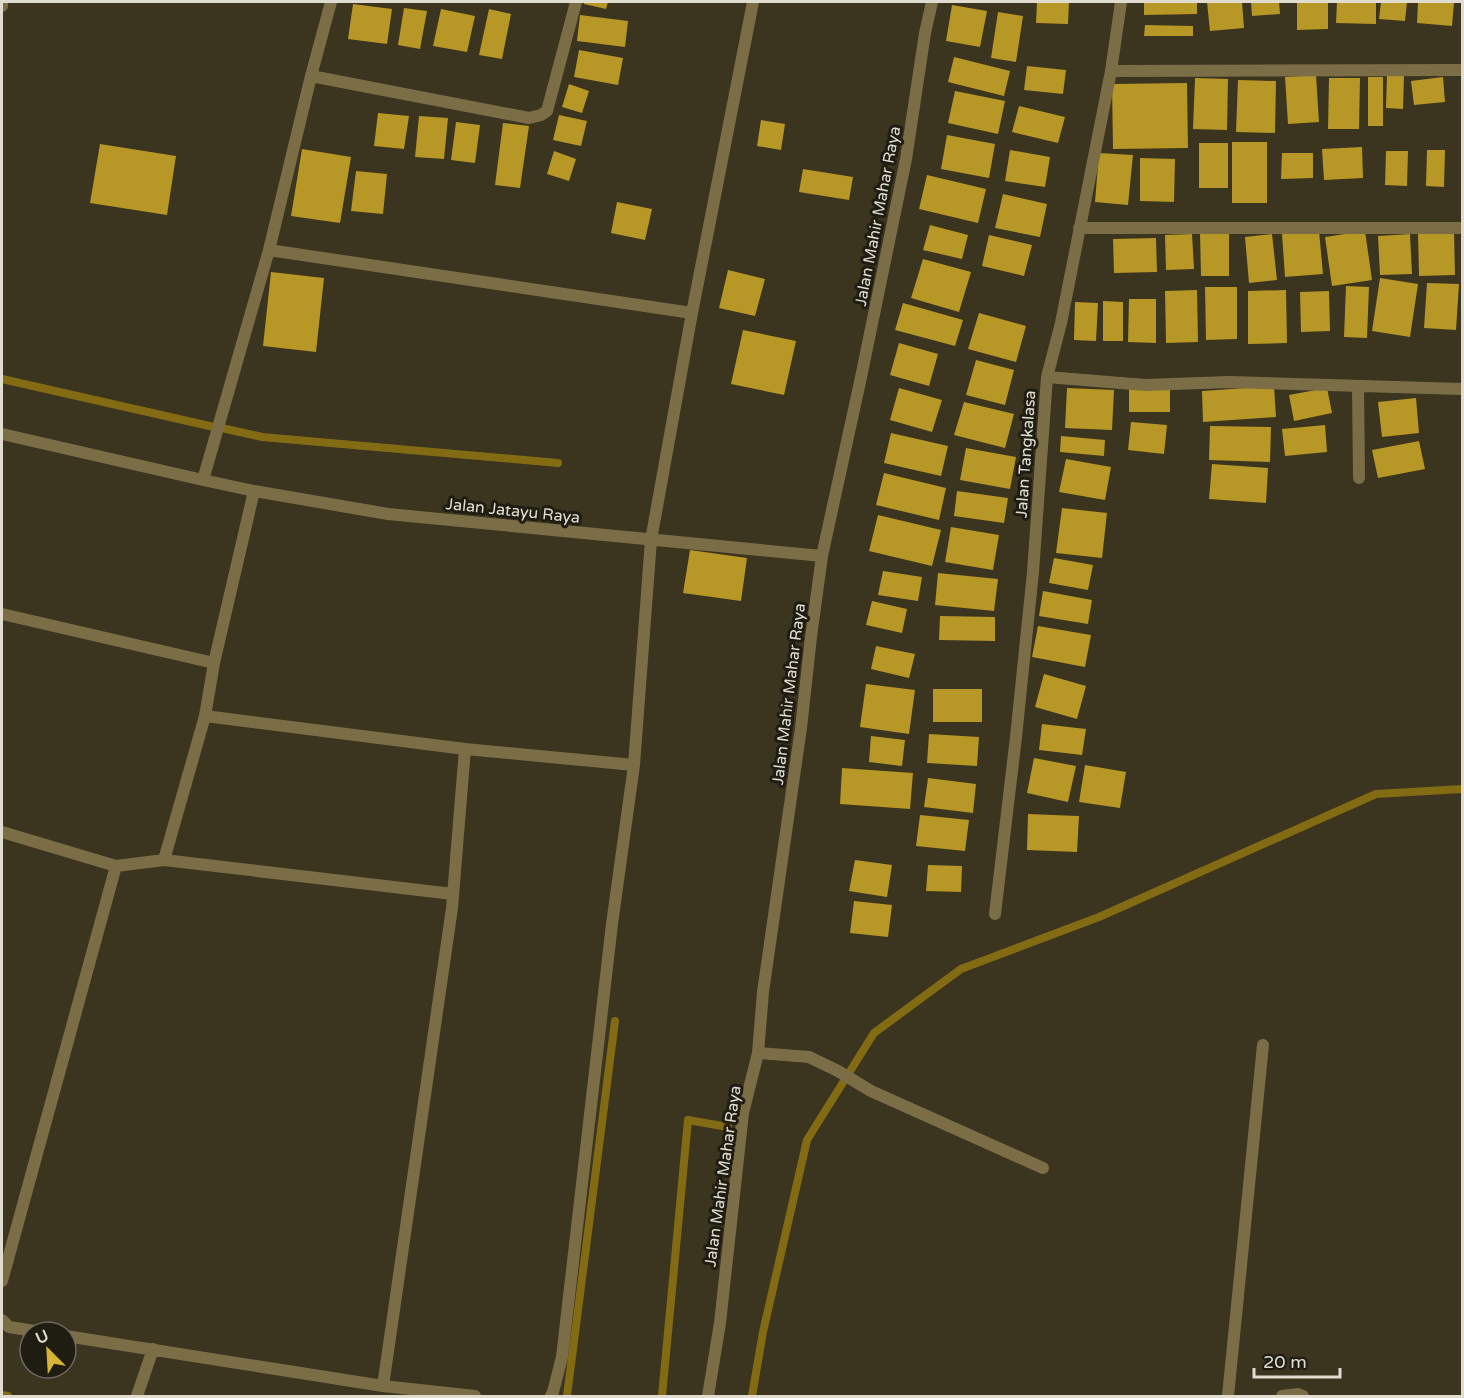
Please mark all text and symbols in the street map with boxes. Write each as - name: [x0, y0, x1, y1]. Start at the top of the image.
- street label: Jalan Mahir Mahar Raya: [851, 124, 905, 308]
- street label: Jalan Tangkalasa: [1012, 390, 1040, 519]
- street label: Jalan Jatayu Raya: [445, 494, 581, 528]
- street label: Jalan Mahir Mahar Raya: [768, 602, 810, 786]
- street label: Jalan Mahir Mahar Raya: [700, 1084, 746, 1268]
- north arrow: [18, 1320, 78, 1380]
- text: U: [33, 1326, 52, 1349]
- scale bar: [1254, 1341, 1340, 1379]
- text: 20 m: [1263, 1351, 1307, 1373]

